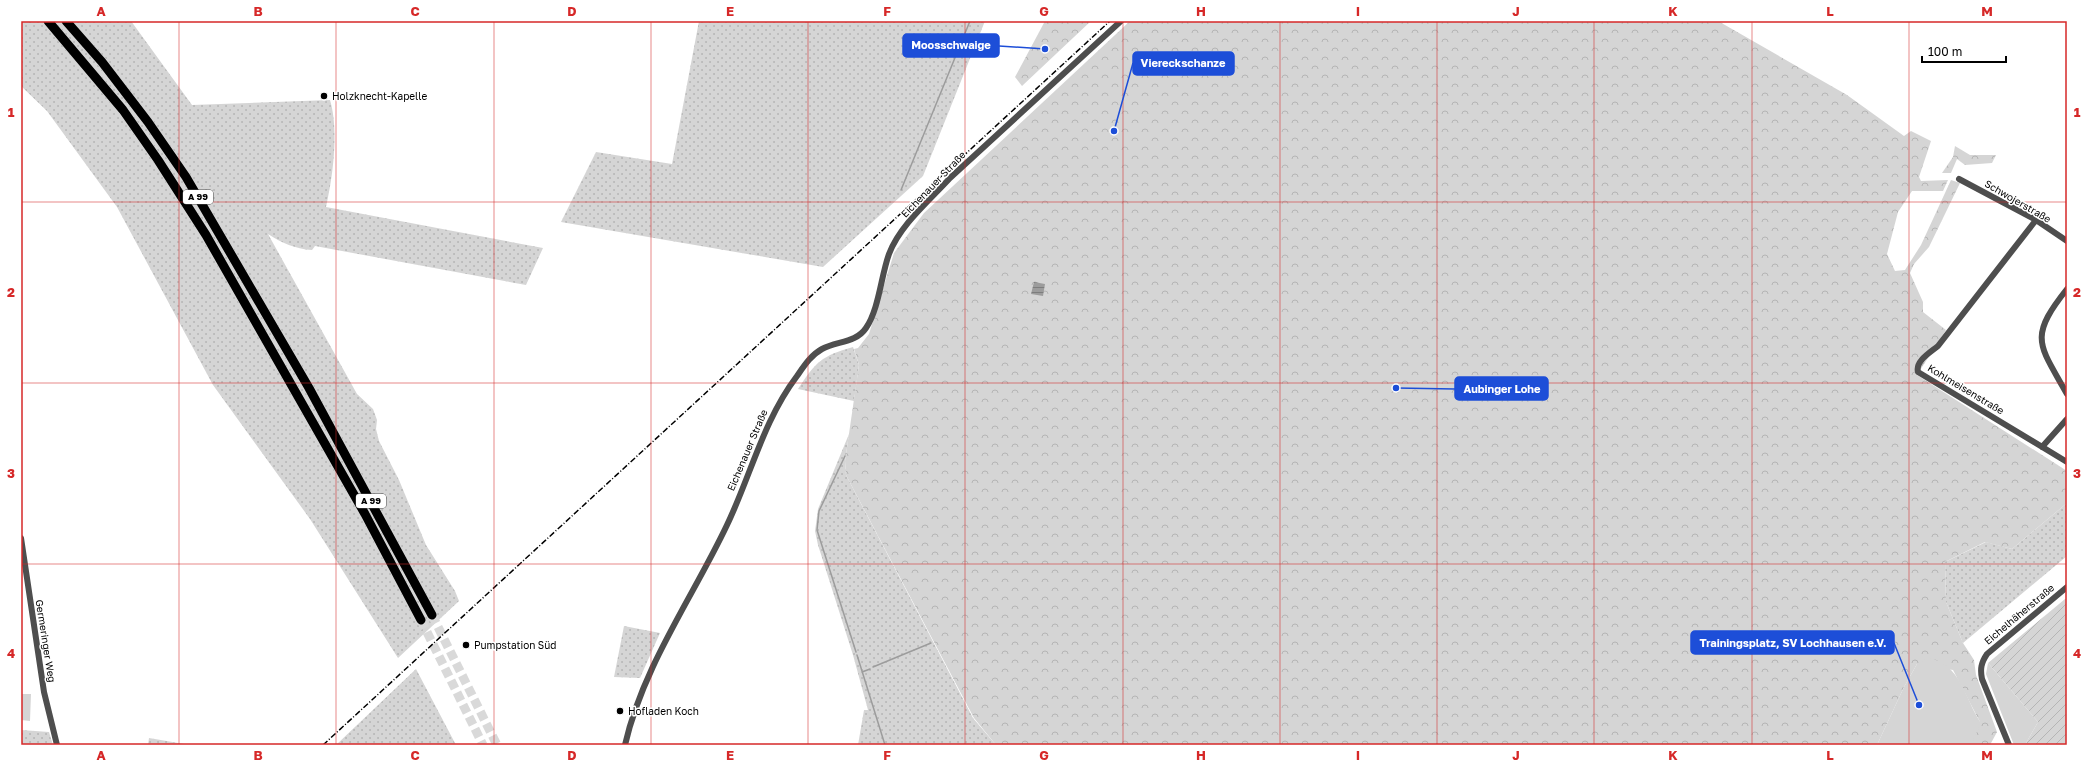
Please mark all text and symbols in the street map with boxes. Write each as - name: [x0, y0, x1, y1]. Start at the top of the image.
- text: A: [96, 3, 106, 19]
- text: B: [253, 3, 263, 19]
- text: C: [410, 3, 420, 19]
- text: D: [567, 3, 577, 19]
- text: E: [726, 3, 734, 19]
- text: F: [883, 3, 891, 19]
- text: G: [1039, 3, 1049, 19]
- text: H: [1196, 3, 1206, 19]
- text: I: [1356, 3, 1360, 19]
- text: J: [1512, 3, 1520, 19]
- text: K: [1668, 3, 1678, 19]
- text: L: [1826, 3, 1834, 19]
- text: M: [1981, 3, 1993, 19]
- callout: Moosschwaige: [903, 34, 999, 57]
- text: Moosschwaige: [911, 38, 991, 51]
- scale bar: [1922, 38, 2006, 64]
- text: 100 m: [1928, 44, 1962, 59]
- callout: Viereckschanze: [1133, 52, 1234, 75]
- text: Viereckschanze: [1141, 56, 1226, 69]
- place label: Holzknecht-Kapelle: [332, 90, 427, 102]
- marker: Holzknecht-Kapelle: [319, 91, 329, 101]
- text: 1: [8, 104, 15, 120]
- text: 1: [2074, 104, 2081, 120]
- street label: Eichenauer Straße: [898, 148, 968, 220]
- street label: Schwojerstraße: [1983, 177, 2053, 225]
- road number: A 99: [183, 190, 213, 204]
- text: 2: [7, 284, 15, 300]
- text: 2: [2073, 284, 2081, 300]
- street label: Kohlmeisenstraße: [1926, 361, 2007, 417]
- callout: Aubinger Lohe: [1455, 377, 1548, 400]
- text: Aubinger Lohe: [1464, 382, 1541, 395]
- street label: Eichenauer Straße: [724, 407, 770, 493]
- text: 3: [7, 465, 15, 481]
- text: 3: [2073, 465, 2081, 481]
- road number: A 99: [356, 494, 386, 508]
- street label: Eichelhäherstraße: [1982, 581, 2056, 647]
- street label: Germeringer Weg: [34, 599, 58, 683]
- callout: Trainingsplatz, SV Lochhausen e.V.: [1691, 631, 1894, 654]
- text: Trainingsplatz, SV Lochhausen e.V.: [1699, 636, 1887, 649]
- place label: Pumpstation Süd: [474, 639, 556, 651]
- marker: Pumpstation Süd: [461, 640, 471, 650]
- text: 4: [7, 645, 15, 661]
- text: 4: [2073, 645, 2081, 661]
- place label: Hofladen Koch: [628, 705, 699, 717]
- marker: Hofladen Koch: [615, 706, 625, 716]
- text: A: [96, 747, 106, 763]
- text: B: [253, 747, 263, 763]
- text: C: [410, 747, 420, 763]
- text: D: [567, 747, 577, 763]
- text: E: [726, 747, 734, 763]
- text: F: [883, 747, 891, 763]
- text: G: [1039, 747, 1049, 763]
- text: H: [1196, 747, 1206, 763]
- text: I: [1356, 747, 1360, 763]
- text: J: [1512, 747, 1520, 763]
- text: K: [1668, 747, 1678, 763]
- text: L: [1826, 747, 1834, 763]
- text: M: [1981, 747, 1993, 763]

